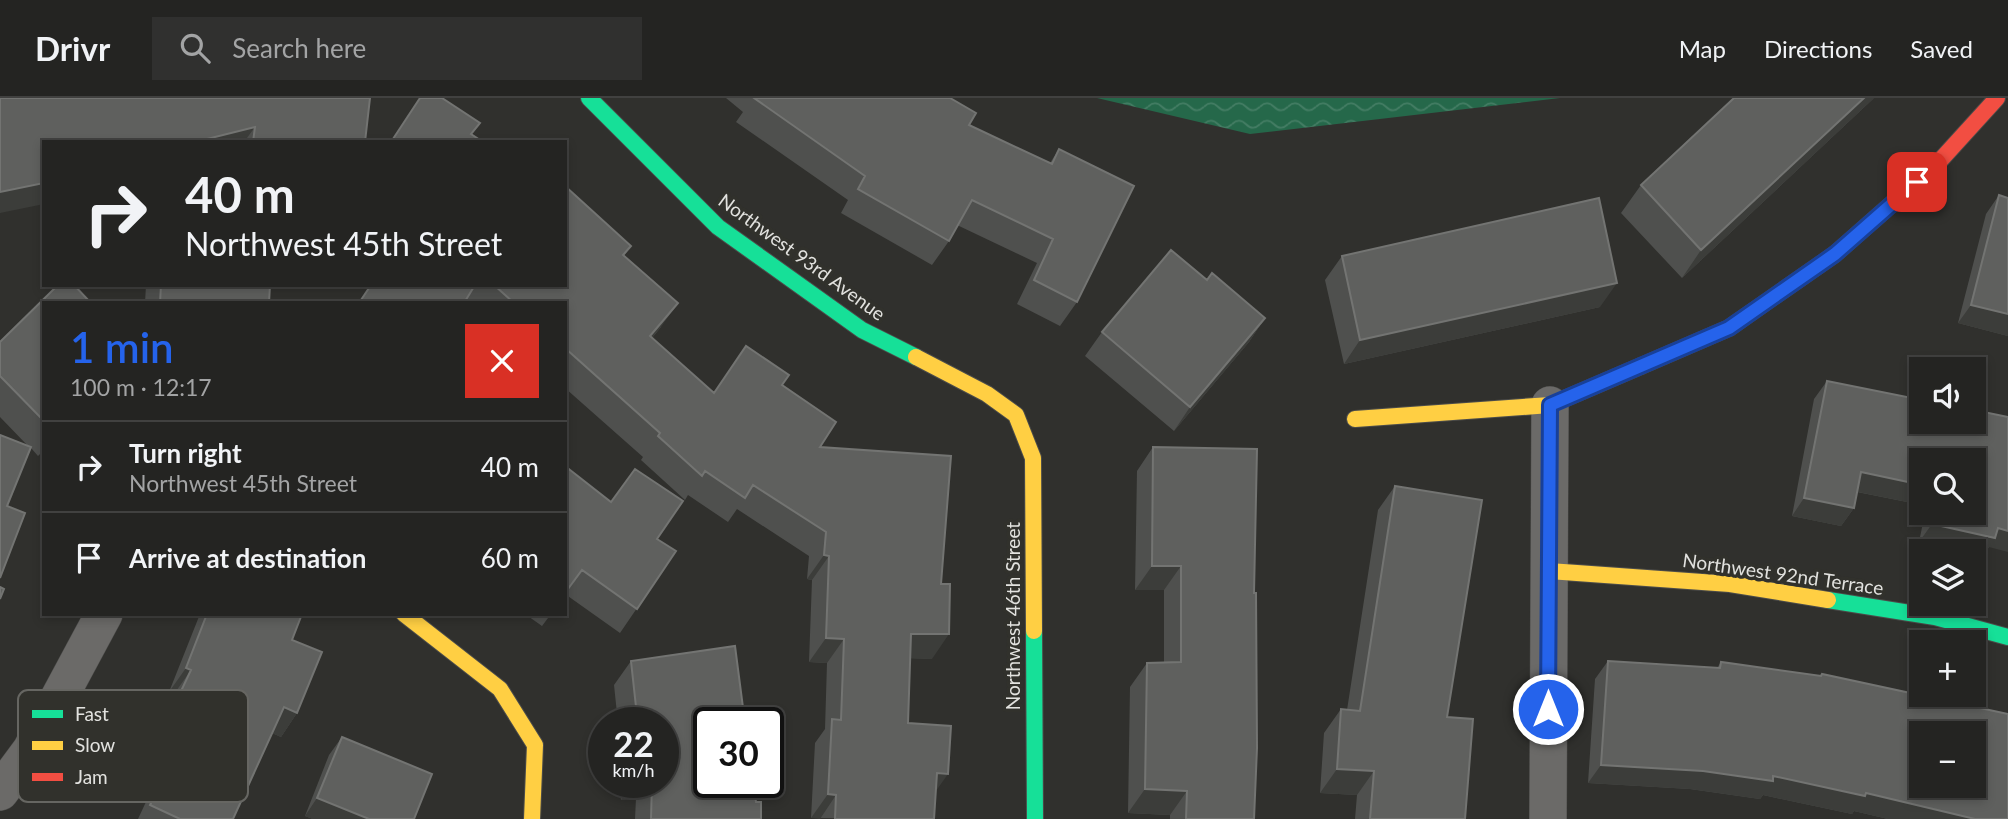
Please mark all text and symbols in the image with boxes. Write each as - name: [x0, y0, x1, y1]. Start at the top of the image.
- search box: [152, 17, 642, 80]
- text: Drivr: [35, 28, 110, 68]
- icon: search: [176, 29, 214, 67]
- text: Search here: [232, 32, 366, 64]
- text: Map: [1679, 34, 1726, 63]
- text: Directions: [1764, 34, 1872, 63]
- text: Saved: [1910, 34, 1973, 63]
- pin: [1887, 152, 1947, 212]
- icon: arrive: [1898, 163, 1936, 201]
- text: 40 m: [185, 165, 295, 223]
- icon: right: [70, 168, 161, 259]
- street label: Northwest 93rd Avenue: [714, 188, 890, 325]
- text: Northwest 45th Street: [185, 224, 502, 263]
- text: 1 min: [70, 322, 174, 372]
- button: close: [465, 324, 539, 398]
- map controls: [1909, 357, 1986, 798]
- button: sound: [1909, 357, 1986, 434]
- text: 100 m · 12:17: [70, 373, 212, 401]
- text: Turn right: [129, 437, 242, 469]
- icon: right: [70, 448, 108, 486]
- button: search: [1909, 448, 1986, 525]
- text: 40 m: [481, 451, 539, 483]
- text: Northwest 45th Street: [129, 469, 357, 497]
- street label: Northwest 46th Street: [1001, 522, 1024, 710]
- icon: arrive: [70, 539, 108, 577]
- button: layers: [1909, 539, 1986, 616]
- text: Arrive at destination: [129, 542, 366, 574]
- text: 60 m: [481, 542, 539, 574]
- street label: Northwest 92nd Terrace: [1681, 548, 1885, 599]
- button: +: [1909, 630, 1986, 707]
- position arrow: [1511, 672, 1585, 746]
- legend: [18, 690, 248, 802]
- text: Fast: [75, 702, 109, 725]
- speed limit sign: 30: [693, 707, 784, 798]
- button: −: [1909, 721, 1986, 798]
- text: 22: [613, 722, 654, 764]
- text: Slow: [75, 733, 115, 756]
- text: km/h: [612, 759, 655, 781]
- text: Jam: [75, 765, 108, 788]

